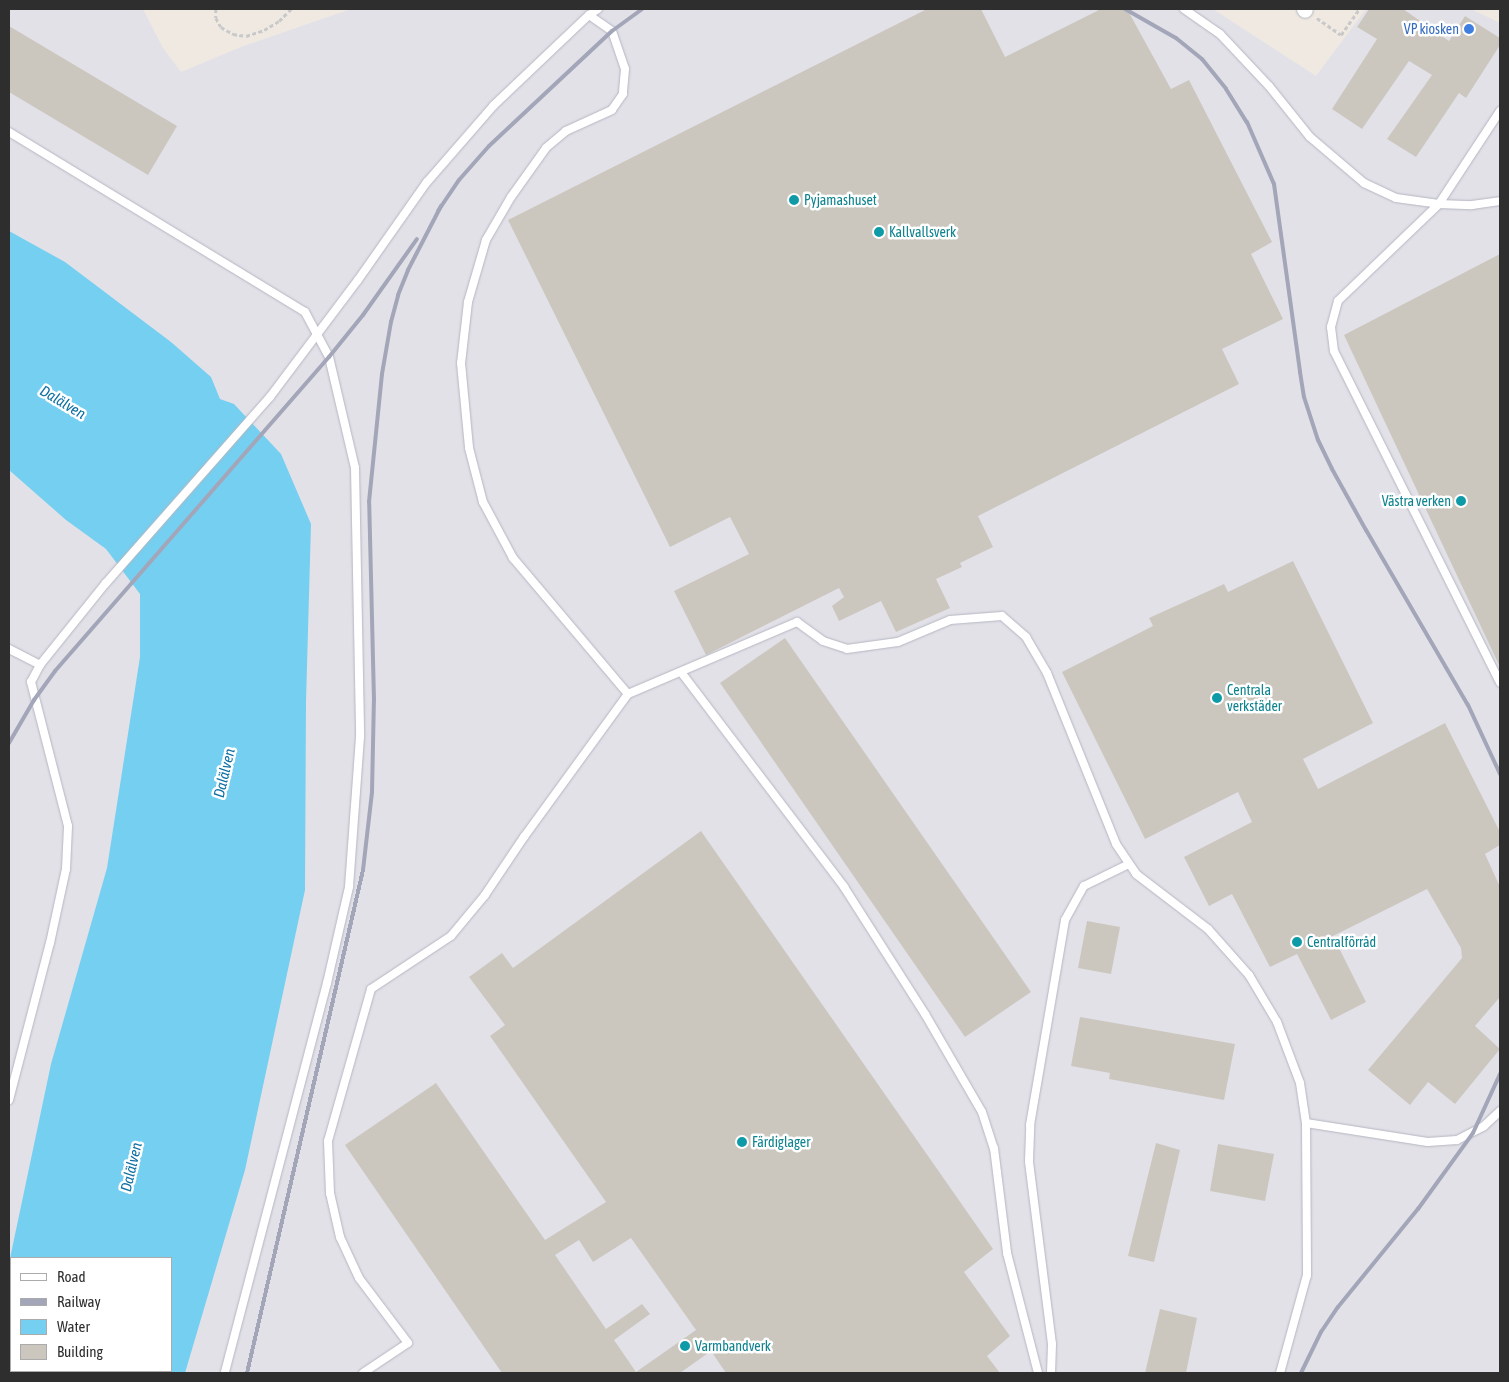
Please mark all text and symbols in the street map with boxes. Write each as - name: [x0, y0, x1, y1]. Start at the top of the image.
- place label: VP kiosken: [1404, 21, 1459, 37]
- marker: VP kiosken: [1463, 23, 1475, 35]
- place label: Pyjamashuset: [804, 192, 877, 208]
- marker: Pyjamashuset: [788, 194, 800, 206]
- place label: Kallvallsverk: [889, 224, 956, 240]
- marker: Kallvallsverk: [873, 226, 885, 238]
- water label: Dalälven: [37, 381, 89, 423]
- place label: Västra verken: [1382, 493, 1451, 509]
- marker: Västra verken: [1455, 495, 1467, 507]
- place label: Centrala verkstäder: [1227, 682, 1282, 714]
- marker: Centrala verkstäder: [1211, 692, 1223, 704]
- water label: Dalälven: [210, 747, 238, 799]
- place label: Centralförråd: [1307, 934, 1376, 950]
- marker: Centralförråd: [1291, 936, 1303, 948]
- place label: Färdiglager: [752, 1134, 810, 1150]
- marker: Färdiglager: [736, 1136, 748, 1148]
- water label: Dalälven: [117, 1141, 145, 1193]
- legend: [10, 1257, 172, 1372]
- text: Road: [57, 1268, 86, 1285]
- text: Railway: [57, 1293, 101, 1310]
- text: Water: [57, 1318, 90, 1335]
- place label: Varmbandverk: [695, 1338, 771, 1354]
- marker: Varmbandverk: [679, 1340, 691, 1352]
- text: Building: [57, 1343, 103, 1360]

